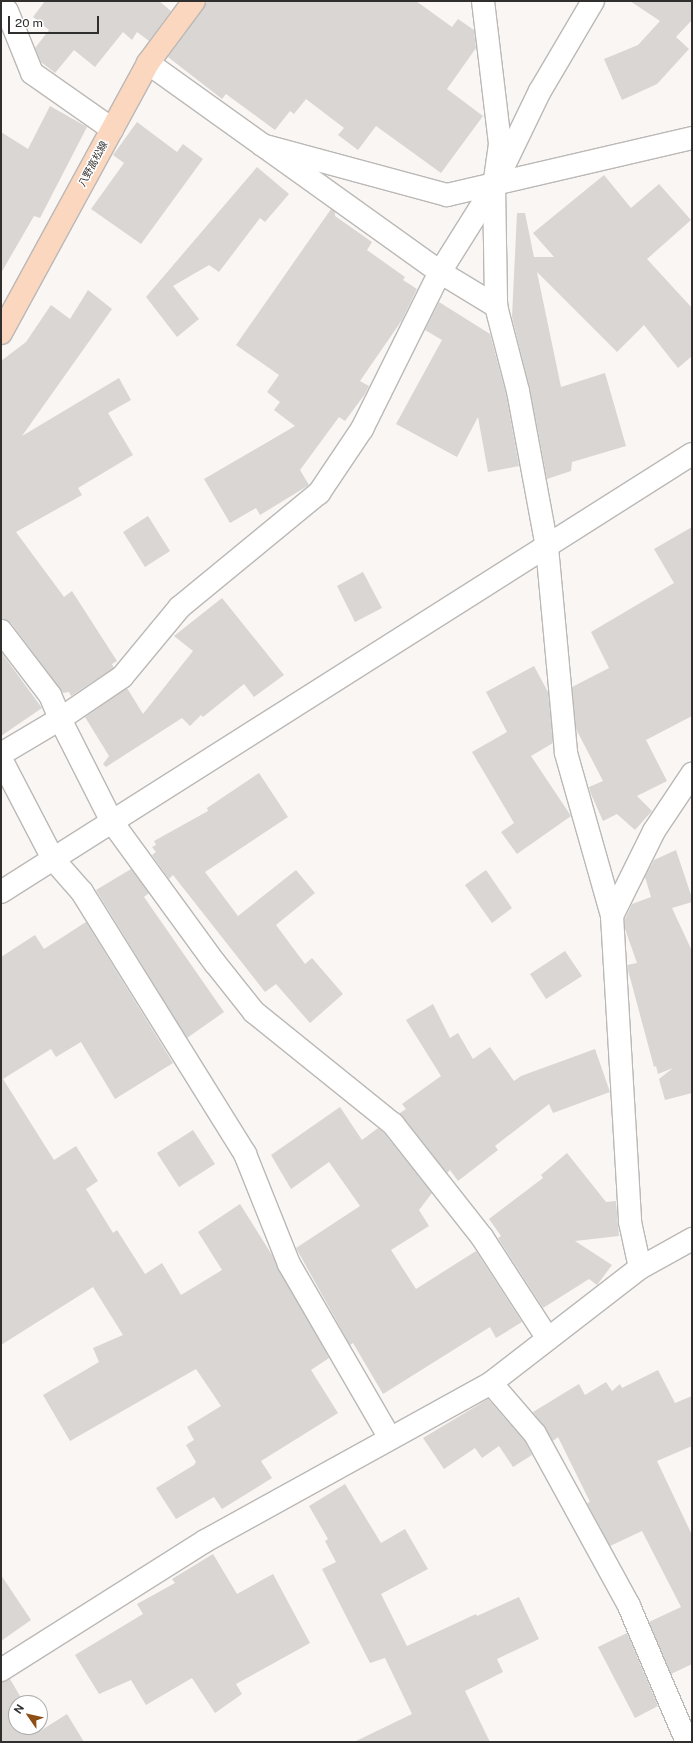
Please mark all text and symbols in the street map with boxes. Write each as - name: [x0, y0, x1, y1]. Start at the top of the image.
- scale bar: [10, 8, 101, 34]
- text: 20 m: [15, 16, 43, 30]
- street label: 八野高松線: [76, 139, 110, 189]
- north arrow: [8, 1695, 48, 1735]
- text: N: [11, 1702, 26, 1716]

